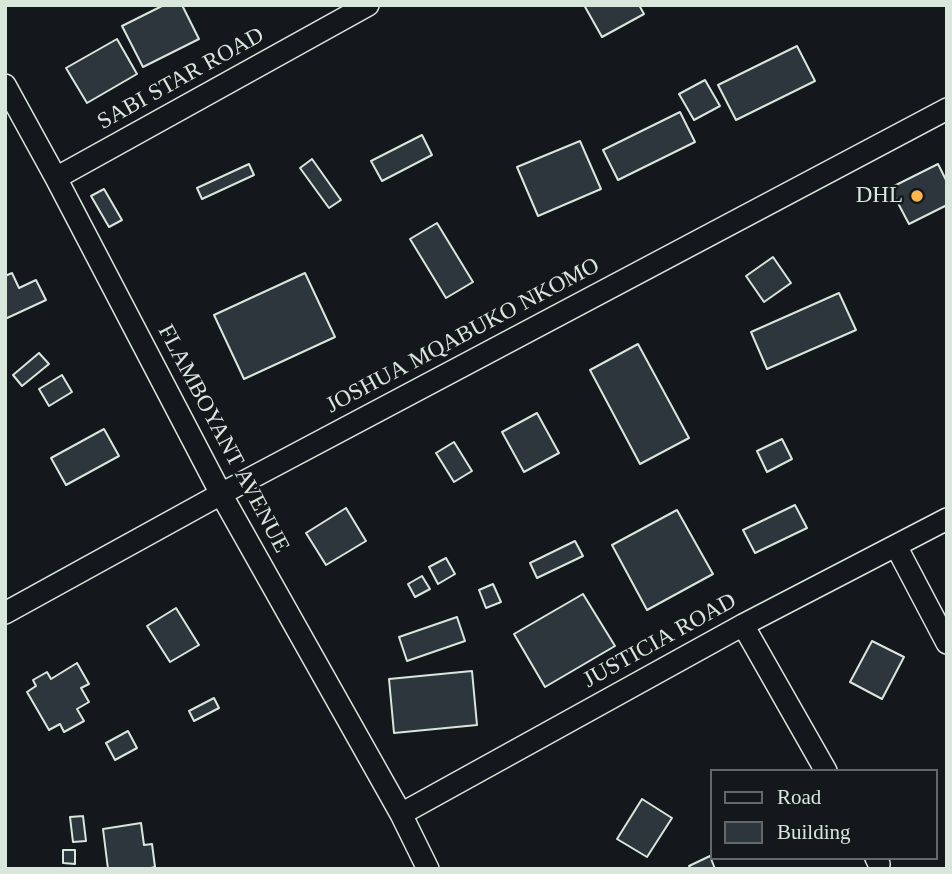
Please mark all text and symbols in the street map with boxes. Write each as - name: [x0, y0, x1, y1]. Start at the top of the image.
- street label: SABI STAR ROAD: [93, 22, 269, 136]
- place label: DHL: [856, 182, 903, 210]
- marker: DHL: [909, 188, 925, 204]
- street label: JOSHUA MQABUKO NKOMO: [322, 252, 604, 420]
- street label: FLAMBOYANT AVENUE: [151, 320, 295, 558]
- street label: JUSTICIA ROAD: [579, 588, 741, 694]
- legend: [710, 769, 938, 860]
- text: Road: [777, 785, 821, 809]
- text: Building: [777, 820, 851, 844]

